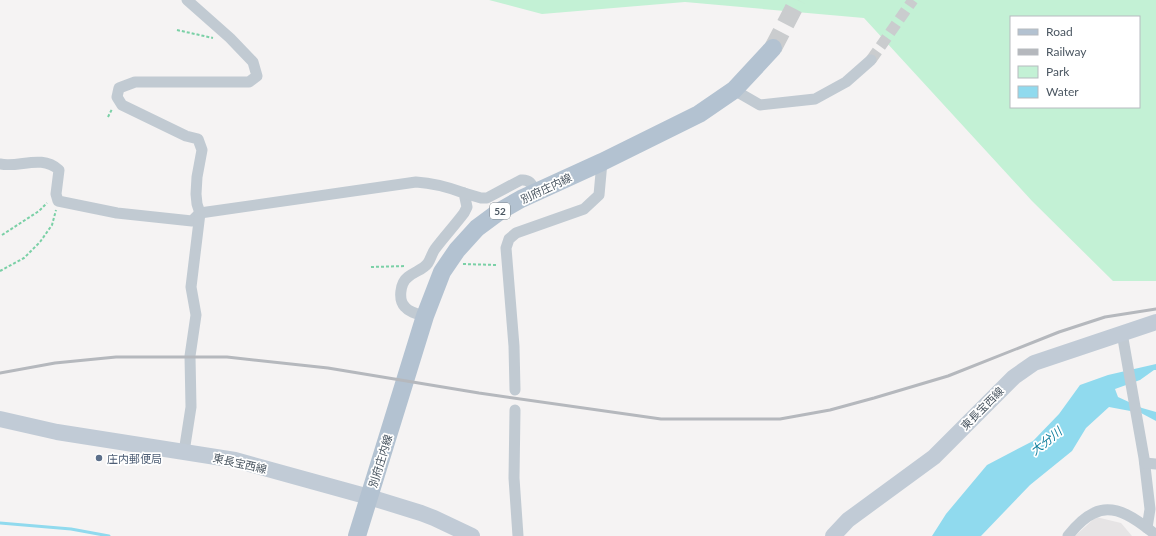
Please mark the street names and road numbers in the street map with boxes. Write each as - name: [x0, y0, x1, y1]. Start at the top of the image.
- street label: 別府庄内線: [518, 170, 574, 206]
- road number: 52: [490, 203, 510, 219]
- street label: 東長宝西線: [958, 384, 1006, 432]
- street label: 別府庄内線: [366, 433, 394, 489]
- street label: 東長宝西線: [212, 450, 268, 476]

